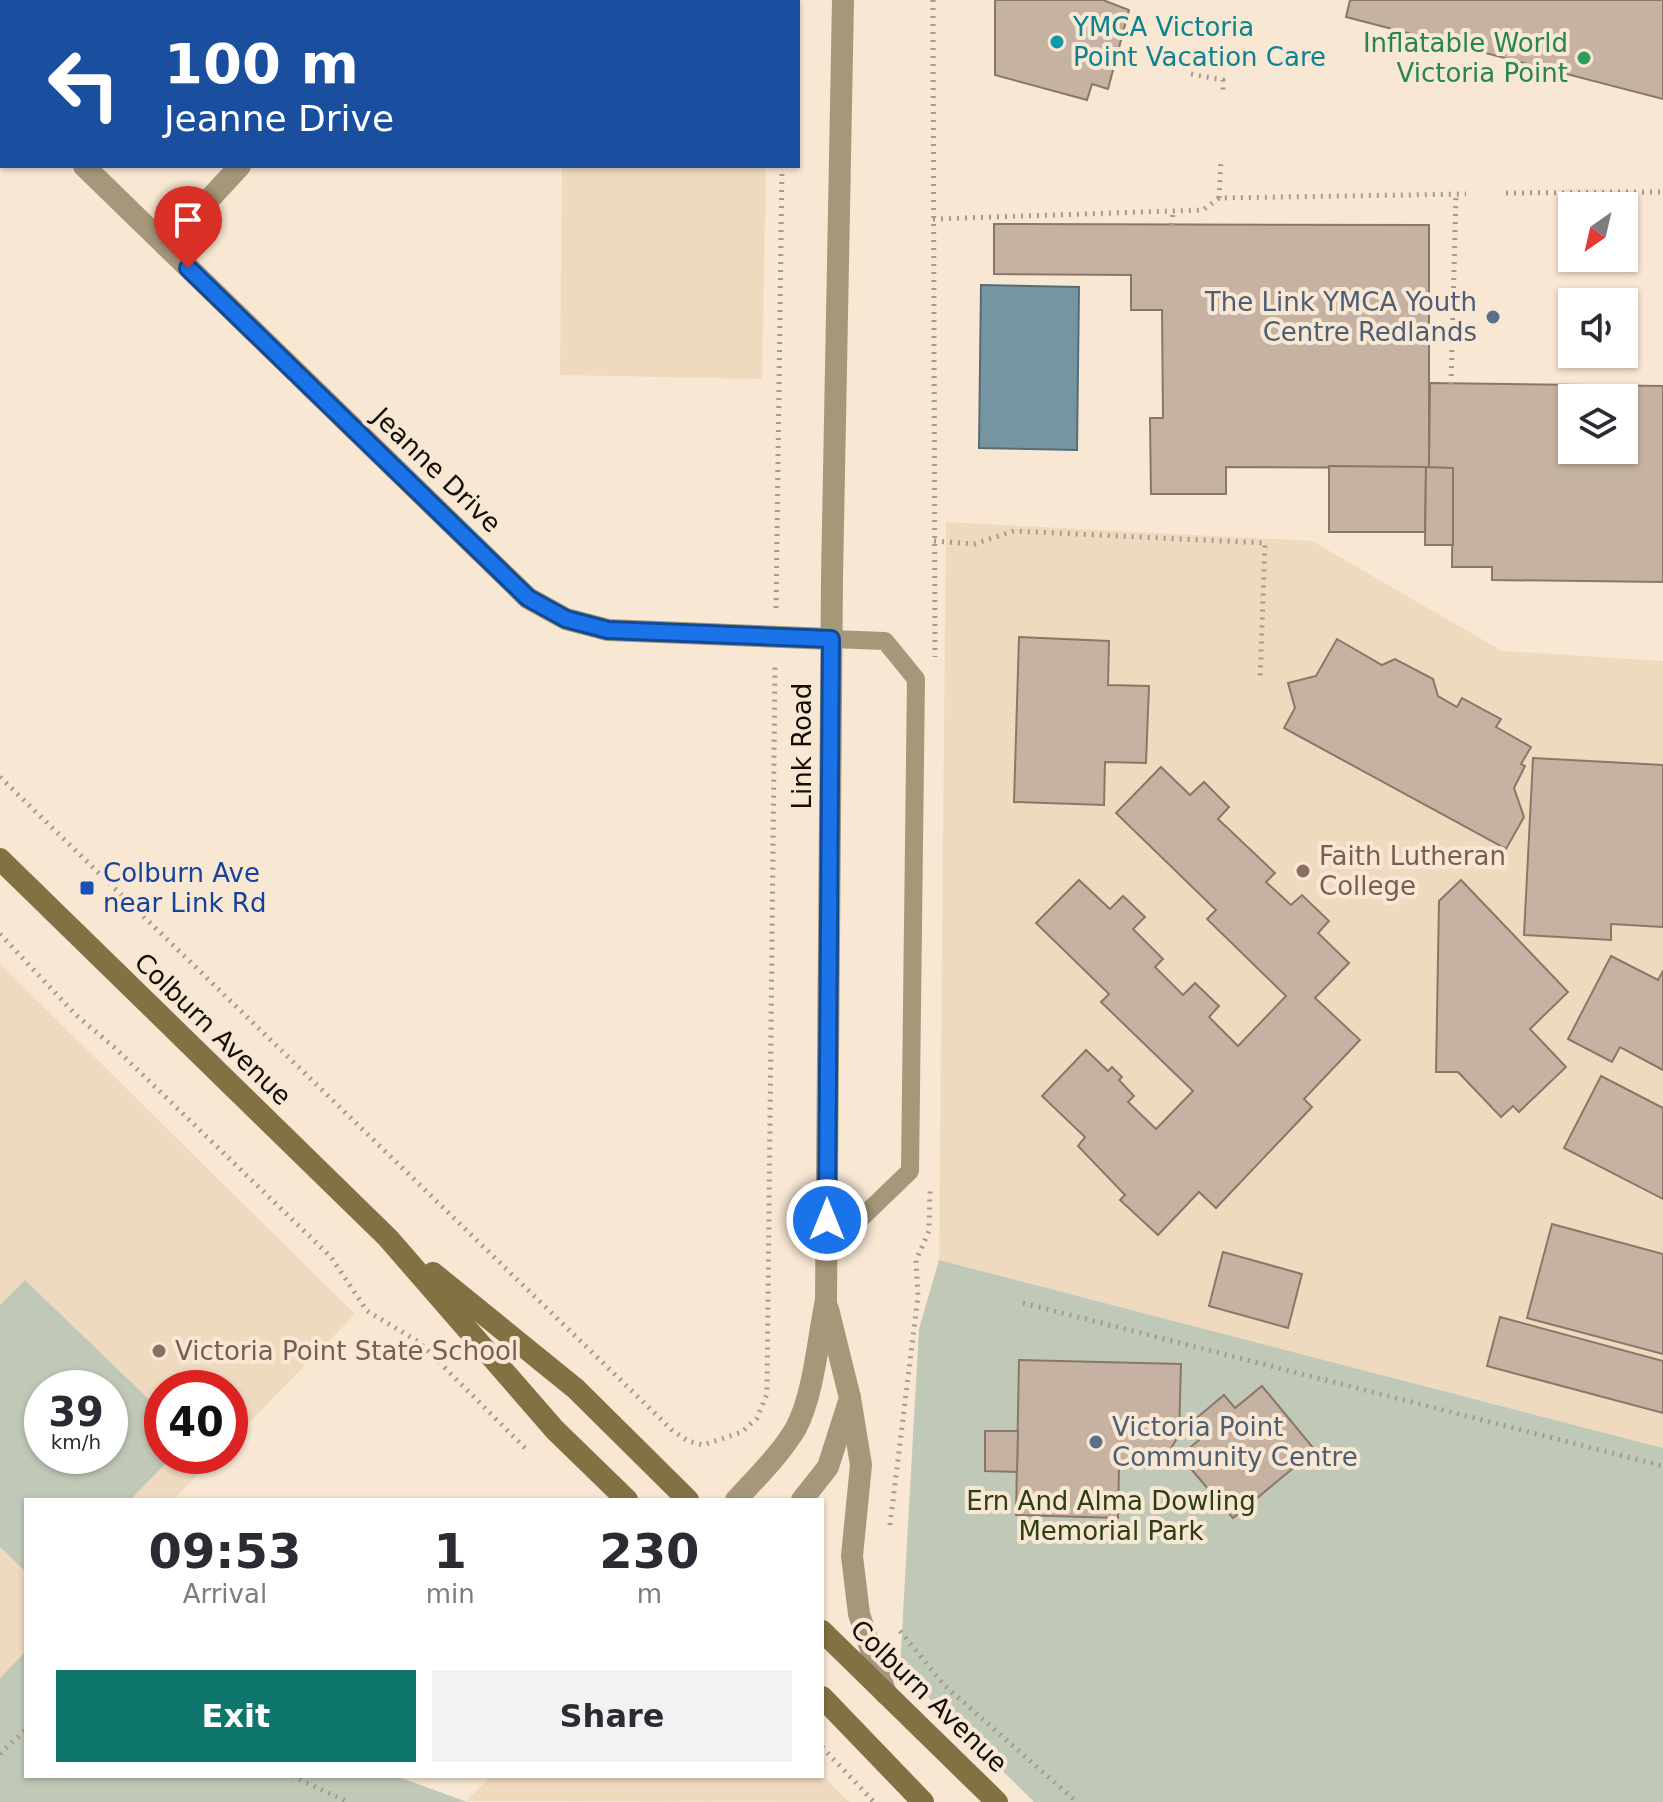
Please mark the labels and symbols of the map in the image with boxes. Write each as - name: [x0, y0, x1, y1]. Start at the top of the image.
- place label: YMCA Victoria Point Vacation Care: [1072, 12, 1326, 72]
- place label: Inflatable World Victoria Point: [1363, 28, 1568, 88]
- marker: YMCA Victoria Point Vacation Care: [1048, 33, 1066, 51]
- marker: Inflatable World Victoria Point: [1575, 49, 1593, 67]
- pin: [154, 186, 222, 268]
- north arrow: [1558, 192, 1638, 272]
- place label: The Link YMCA Youth Centre Redlands: [1204, 287, 1477, 347]
- marker: The Link YMCA Youth Centre Redlands: [1484, 308, 1502, 326]
- street label: Jeanne Drive: [365, 400, 507, 538]
- street label: Link Road: [787, 683, 817, 809]
- place label: Faith Lutheran College: [1319, 841, 1506, 901]
- place label: Colburn Ave near Link Rd: [103, 858, 266, 918]
- marker: Faith Lutheran College: [1294, 862, 1312, 880]
- marker: Colburn Ave near Link Rd: [78, 879, 96, 897]
- street label: Colburn Avenue: [129, 947, 297, 1111]
- position arrow: [785, 1178, 869, 1262]
- place label: Victoria Point State School: [175, 1336, 518, 1366]
- marker: Victoria Point State School: [150, 1342, 168, 1360]
- speed limit sign: 40: [144, 1370, 248, 1474]
- place label: Victoria Point Community Centre: [1112, 1412, 1358, 1472]
- marker: Victoria Point Community Centre: [1087, 1433, 1105, 1451]
- park label: Ern And Alma Dowling Memorial Park: [966, 1486, 1256, 1546]
- street label: Colburn Avenue: [845, 1614, 1013, 1778]

